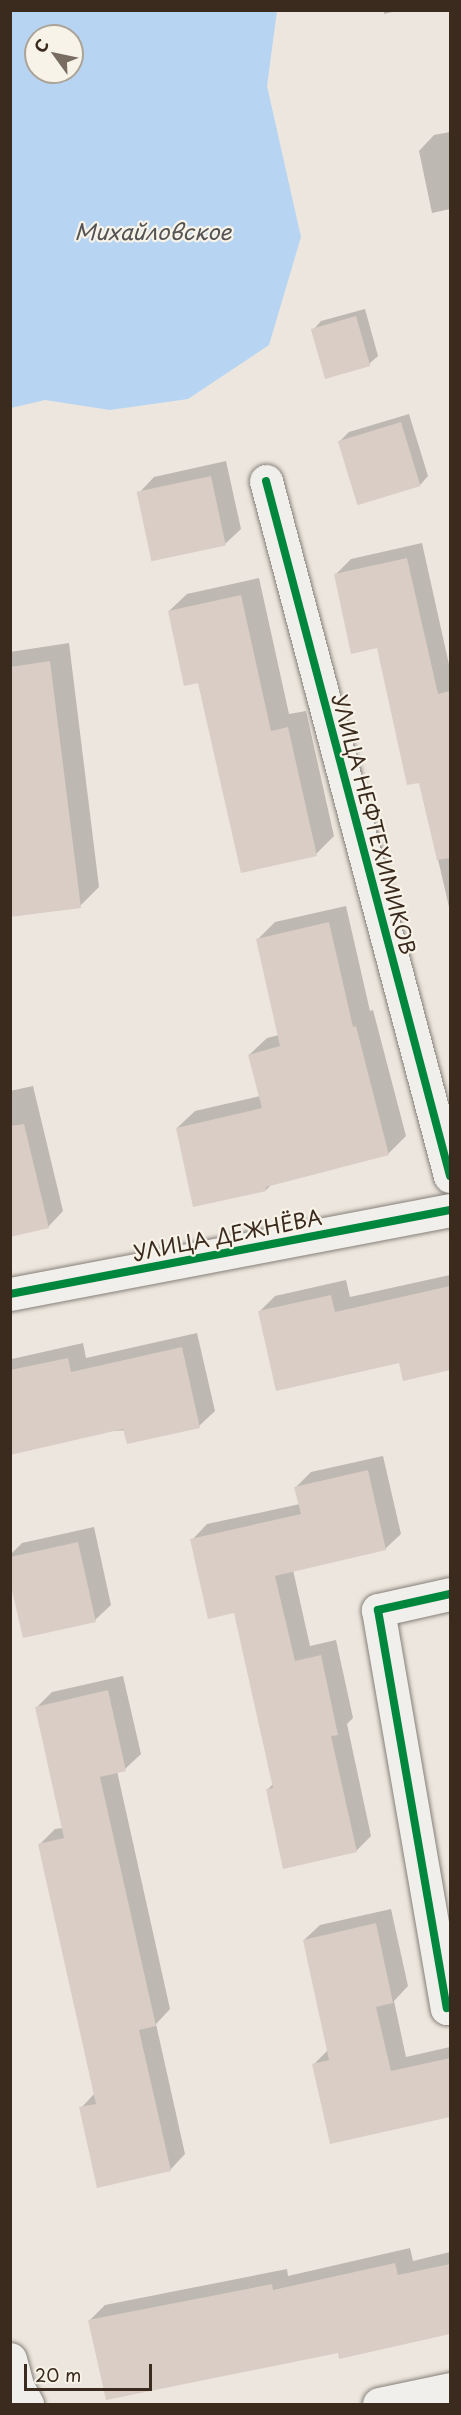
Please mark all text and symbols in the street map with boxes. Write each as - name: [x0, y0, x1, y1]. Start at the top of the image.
- north arrow: [24, 24, 84, 84]
- text: С: [27, 34, 54, 57]
- water label: Михайловское: [74, 218, 232, 244]
- street label: УЛИЦА НЕФТЕХИМИКОВ: [328, 690, 422, 958]
- street label: УЛИЦА ДЕЖНЁВА: [130, 1203, 324, 1265]
- scale bar: [27, 2352, 154, 2390]
- text: 20 m: [35, 2361, 81, 2388]

